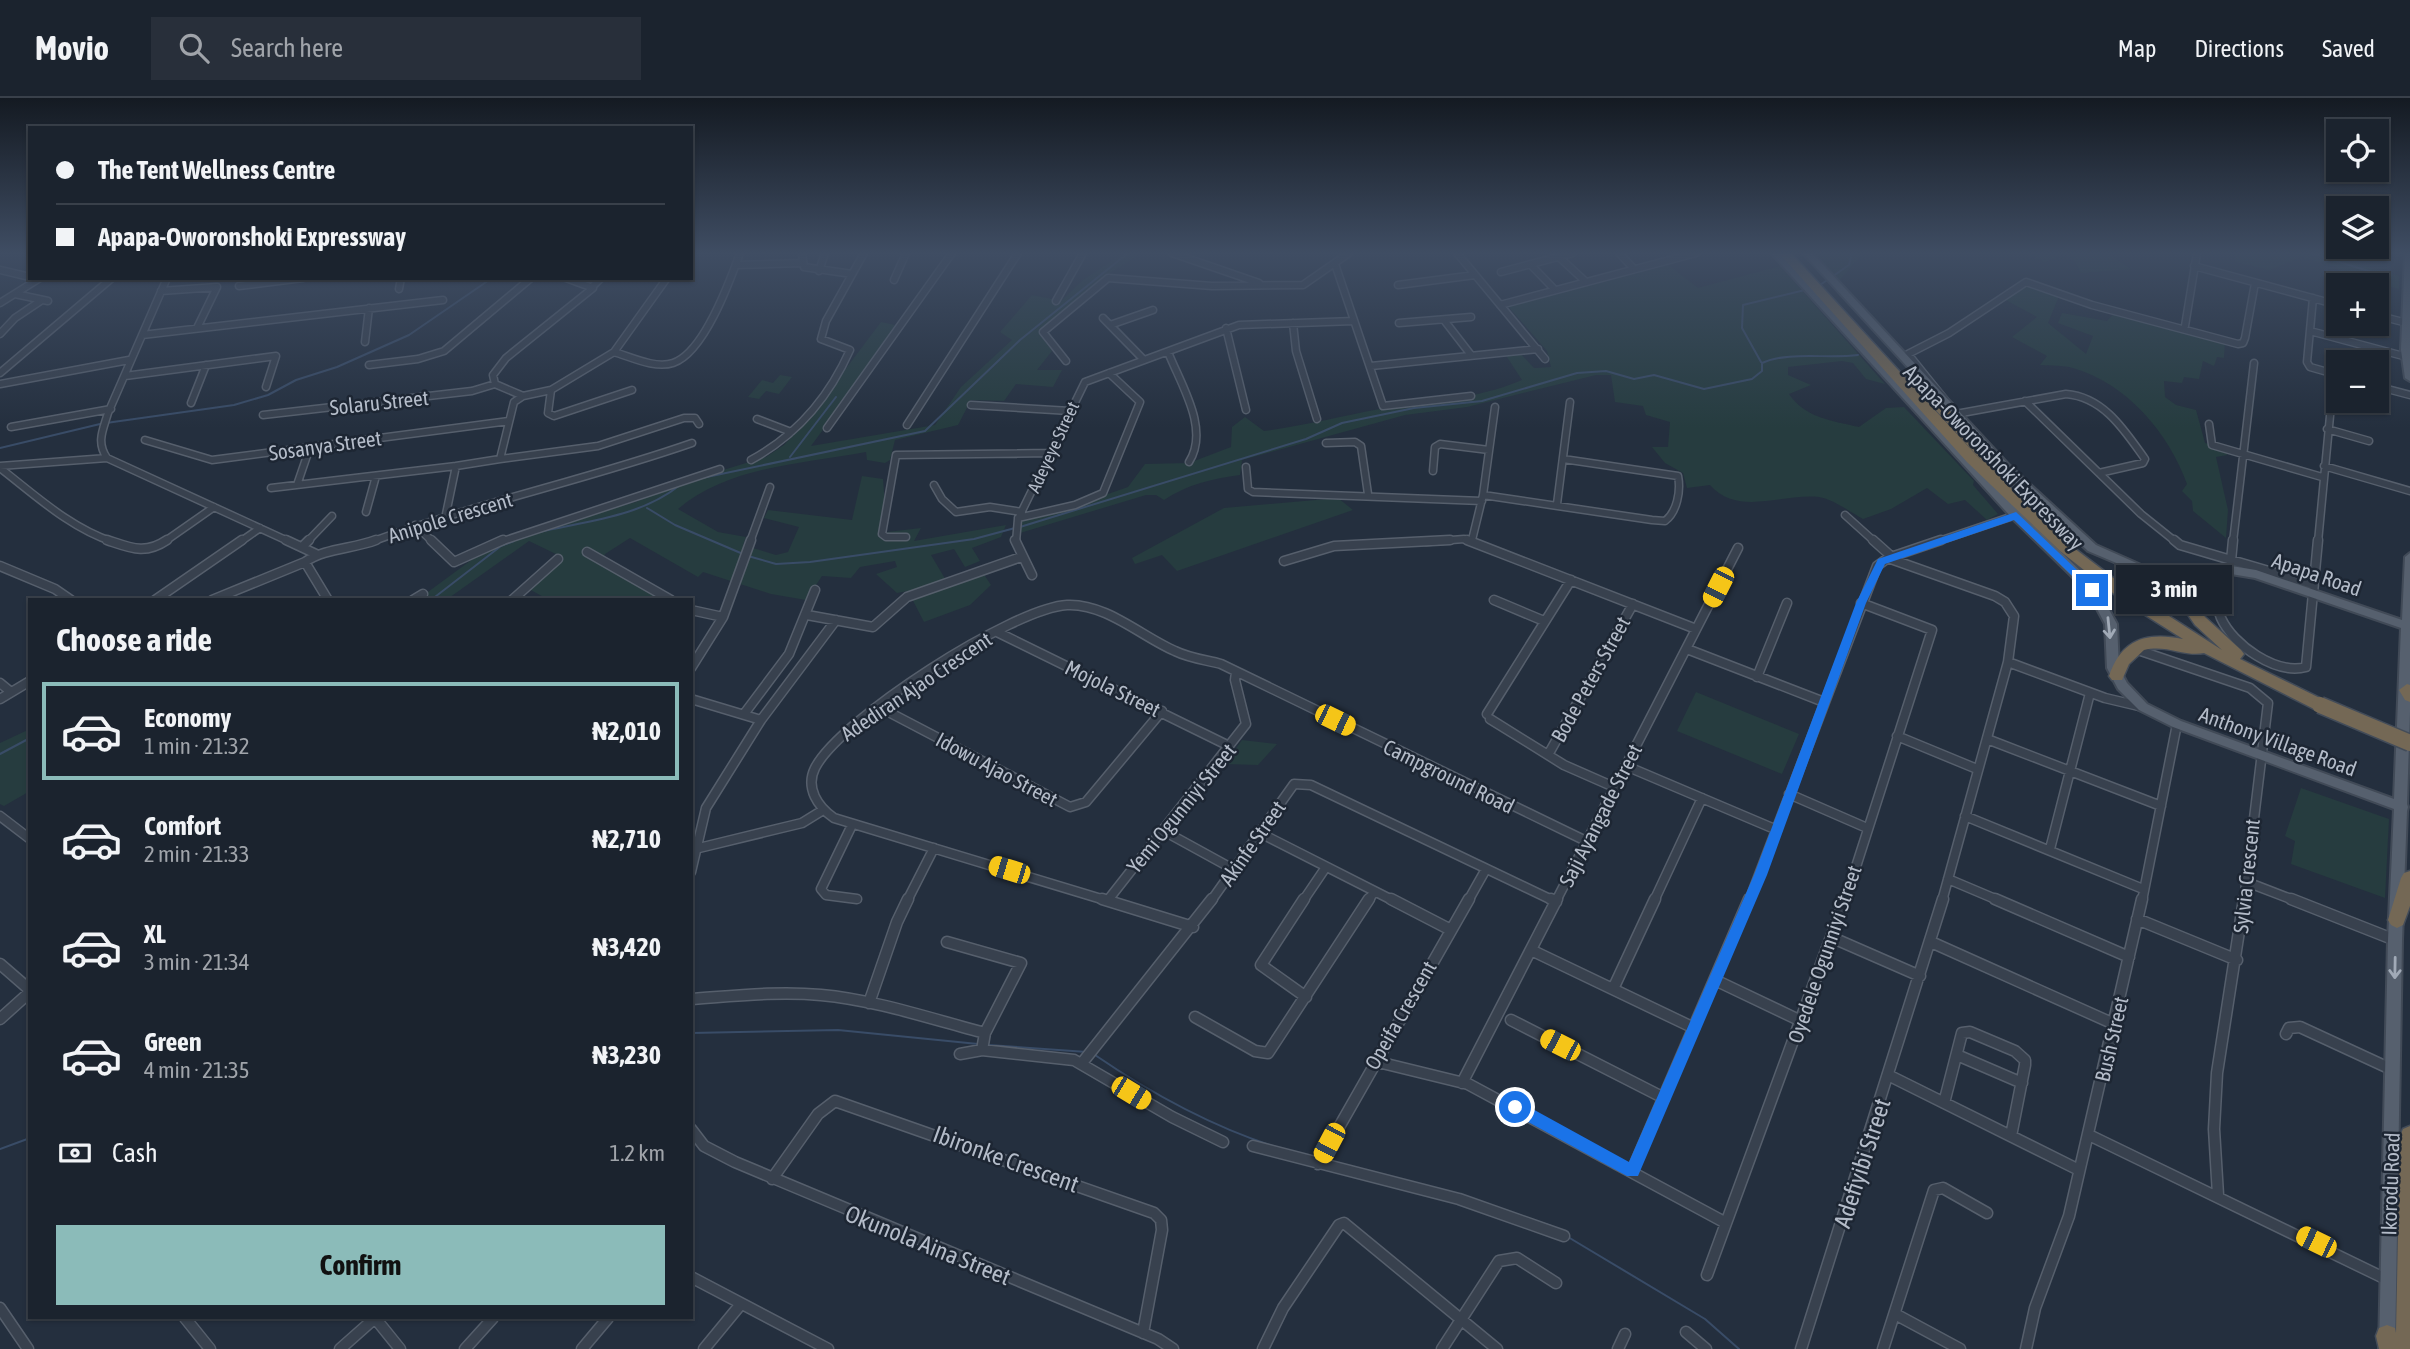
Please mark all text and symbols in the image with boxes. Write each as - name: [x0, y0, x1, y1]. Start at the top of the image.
- search box: [151, 17, 641, 80]
- text: Movio: [35, 29, 109, 67]
- icon: search: [175, 29, 213, 67]
- text: Search here: [231, 33, 343, 63]
- text: Map: [2118, 35, 2156, 62]
- text: Directions: [2194, 35, 2284, 62]
- text: Saved: [2322, 35, 2375, 62]
- map controls: [2326, 119, 2389, 413]
- button: locate: [2326, 119, 2389, 182]
- text: The Tent Wellness Centre: [98, 155, 335, 185]
- button: layers: [2326, 196, 2389, 259]
- text: Apapa-Oworonshoki Expressway: [98, 222, 406, 252]
- button: +: [2326, 273, 2389, 336]
- button: −: [2326, 350, 2389, 413]
- street label: Apapa-Oworonshoki Expressway: [1899, 359, 2089, 555]
- street label: Solaru Street: [328, 385, 430, 419]
- street label: Adeyeye Street: [1023, 398, 1083, 496]
- street label: Sosanya Street: [267, 425, 383, 465]
- street label: Anipole Crescent: [385, 487, 515, 547]
- street label: Apapa Road: [2269, 548, 2365, 600]
- car: [1700, 564, 1737, 610]
- callout: 3 min: [2116, 566, 2232, 614]
- route end: [2076, 574, 2108, 606]
- text: 3 min: [2151, 576, 2197, 602]
- street label: Bode Peters Street: [1546, 612, 1634, 746]
- one-way arrow: [2103, 616, 2116, 639]
- text: Choose a ride: [56, 621, 212, 658]
- street label: Adediran Ajao Crescent: [836, 627, 996, 745]
- street label: Mojola Street: [1061, 655, 1165, 721]
- icon: car: [60, 700, 123, 763]
- car: [1312, 701, 1359, 739]
- street label: Anthony Village Road: [2196, 701, 2360, 781]
- text: Economy: [144, 703, 231, 733]
- text: ₦2,010: [592, 716, 661, 746]
- street label: Idowu Ajao Street: [932, 727, 1062, 811]
- text: 1 min · 21:32: [144, 733, 250, 759]
- street label: Campground Road: [1380, 734, 1518, 818]
- street label: Yemi Ogunniyi Street: [1121, 738, 1241, 878]
- street label: Saji Ayangade Street: [1554, 740, 1646, 890]
- street label: Akinfe Street: [1214, 796, 1290, 890]
- icon: car: [60, 808, 123, 871]
- text: Comfort: [144, 811, 221, 841]
- street label: Sylvia Crescent: [2228, 818, 2264, 934]
- text: ₦2,710: [592, 824, 661, 854]
- text: 2 min · 21:33: [144, 841, 250, 867]
- car: [986, 854, 1033, 886]
- street label: Oyedele Ogunniyi Street: [1782, 862, 1866, 1046]
- icon: car: [60, 916, 123, 979]
- text: XL: [144, 919, 166, 949]
- text: ₦3,420: [592, 932, 661, 962]
- text: 3 min · 21:34: [144, 949, 250, 975]
- one-way arrow: [2388, 956, 2402, 979]
- street label: Opeifa Crescent: [1359, 957, 1441, 1073]
- street label: Bush Street: [2090, 994, 2132, 1084]
- icon: car: [60, 1024, 123, 1087]
- car: [1537, 1026, 1584, 1064]
- text: Green: [144, 1027, 202, 1057]
- text: ₦3,230: [592, 1040, 661, 1070]
- text: 4 min · 21:35: [144, 1057, 250, 1083]
- car: [1108, 1073, 1155, 1113]
- route start: [1499, 1091, 1531, 1123]
- street label: Adefiyibi Street: [1828, 1095, 1896, 1231]
- street label: Ibironke Crescent: [930, 1120, 1083, 1198]
- car: [1310, 1120, 1349, 1166]
- street label: Ikorodu Road: [2376, 1132, 2404, 1236]
- icon: cash: [56, 1134, 94, 1172]
- text: Cash: [112, 1138, 158, 1168]
- text: 1.2 km: [609, 1140, 665, 1166]
- street label: Okunola Aina Street: [841, 1200, 1015, 1290]
- car: [2293, 1223, 2340, 1261]
- button: Confirm: [56, 1225, 665, 1305]

